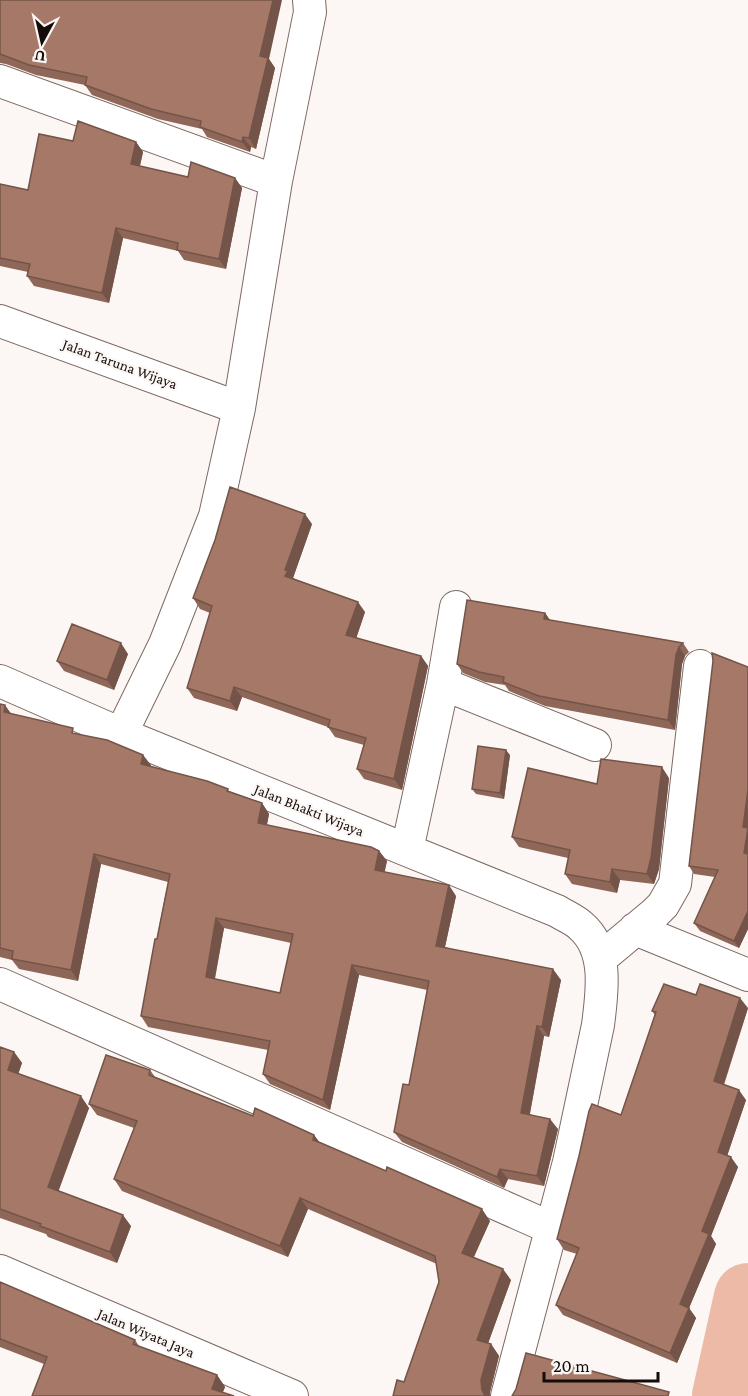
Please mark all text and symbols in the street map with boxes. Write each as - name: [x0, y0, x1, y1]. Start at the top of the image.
- north arrow: [12, 12, 72, 72]
- text: U: [33, 47, 47, 66]
- street label: Jalan Taruna Wijaya: [58, 335, 179, 393]
- street label: Jalan Bhakti Wijaya: [250, 780, 366, 840]
- street label: Jalan Wiyata Jaya: [93, 1305, 197, 1362]
- scale bar: [544, 1345, 658, 1383]
- text: 20 m: [553, 1356, 590, 1376]

